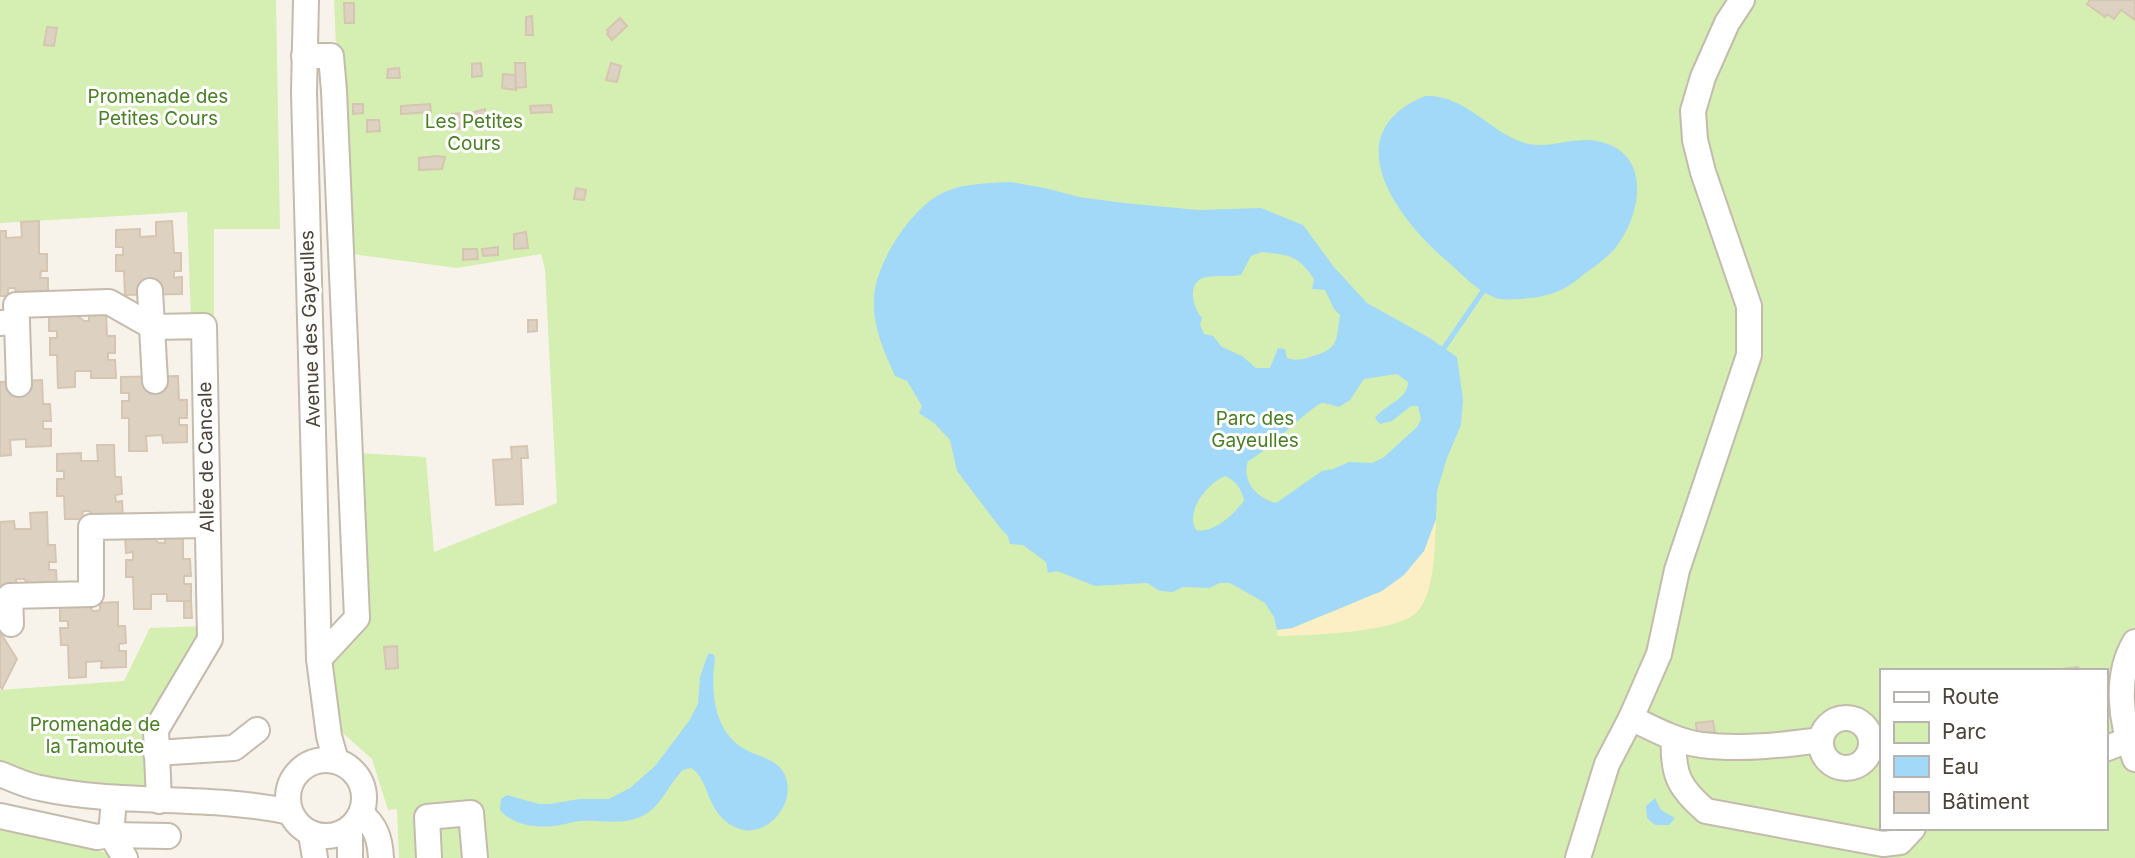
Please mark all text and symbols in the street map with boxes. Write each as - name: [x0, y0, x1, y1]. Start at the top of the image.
- park label: Promenade des Petites Cours: [88, 85, 228, 130]
- park label: Les Petites Cours: [425, 110, 523, 155]
- street label: Avenue des Gayeulles: [295, 230, 325, 428]
- street label: Allée de Cancale: [193, 381, 219, 533]
- park label: Parc des Gayeulles: [1211, 407, 1299, 452]
- legend: [1880, 669, 2107, 830]
- text: Route: [1942, 684, 1999, 709]
- park label: Promenade de la Tamoute: [30, 713, 160, 758]
- text: Parc: [1942, 719, 1987, 744]
- text: Eau: [1942, 754, 1979, 779]
- text: Bâtiment: [1942, 789, 2030, 814]

